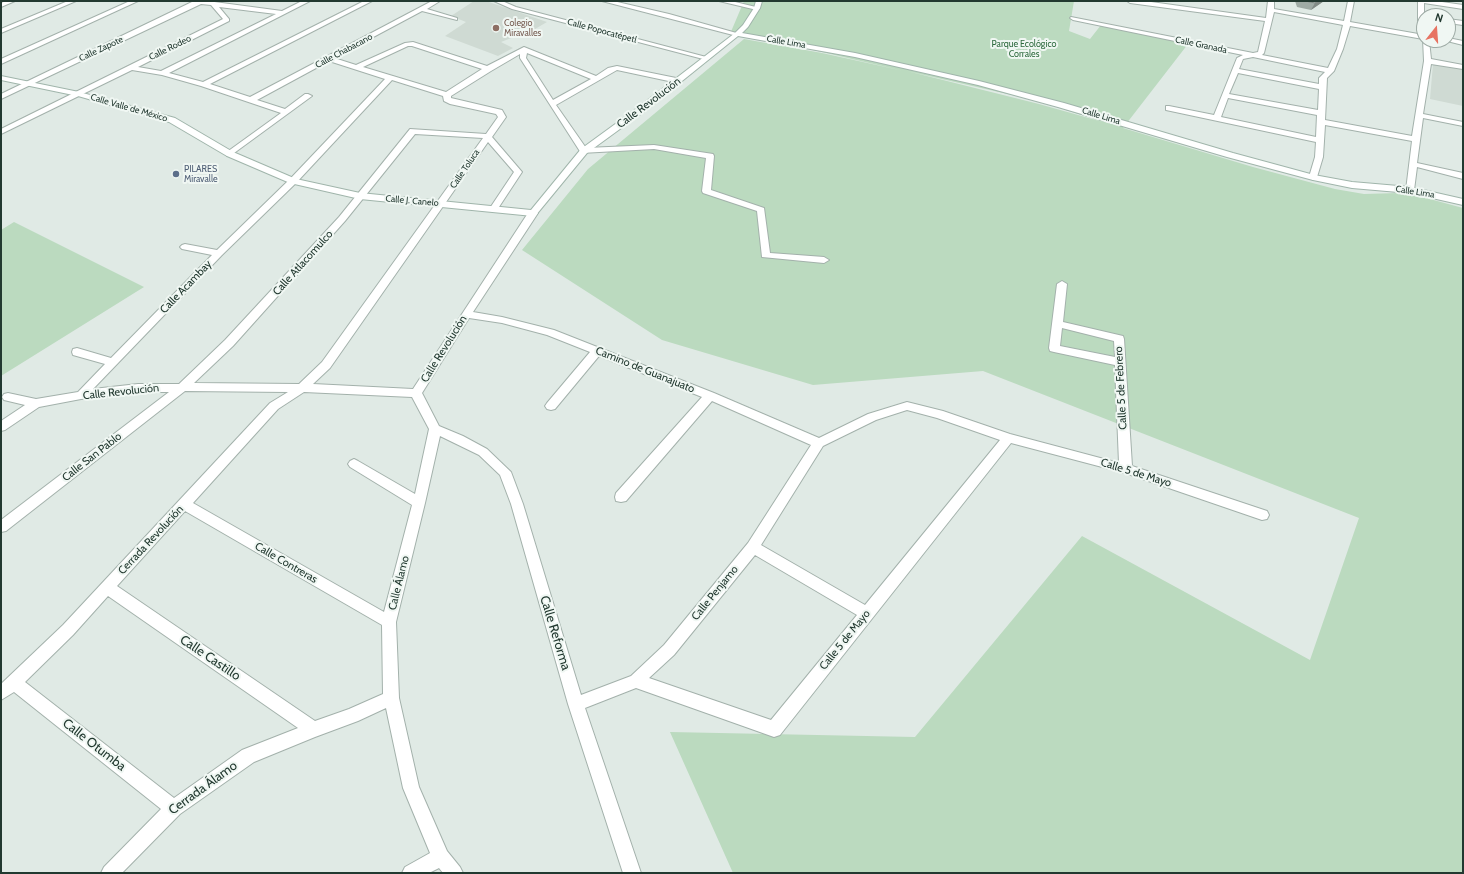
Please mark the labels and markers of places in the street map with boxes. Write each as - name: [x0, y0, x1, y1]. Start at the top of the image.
- place label: Colegio Miravalles: [504, 18, 541, 39]
- marker: Colegio Miravalles: [491, 23, 501, 33]
- place label: PILARES Miravalle: [184, 164, 218, 185]
- marker: PILARES Miravalle: [171, 169, 181, 179]

